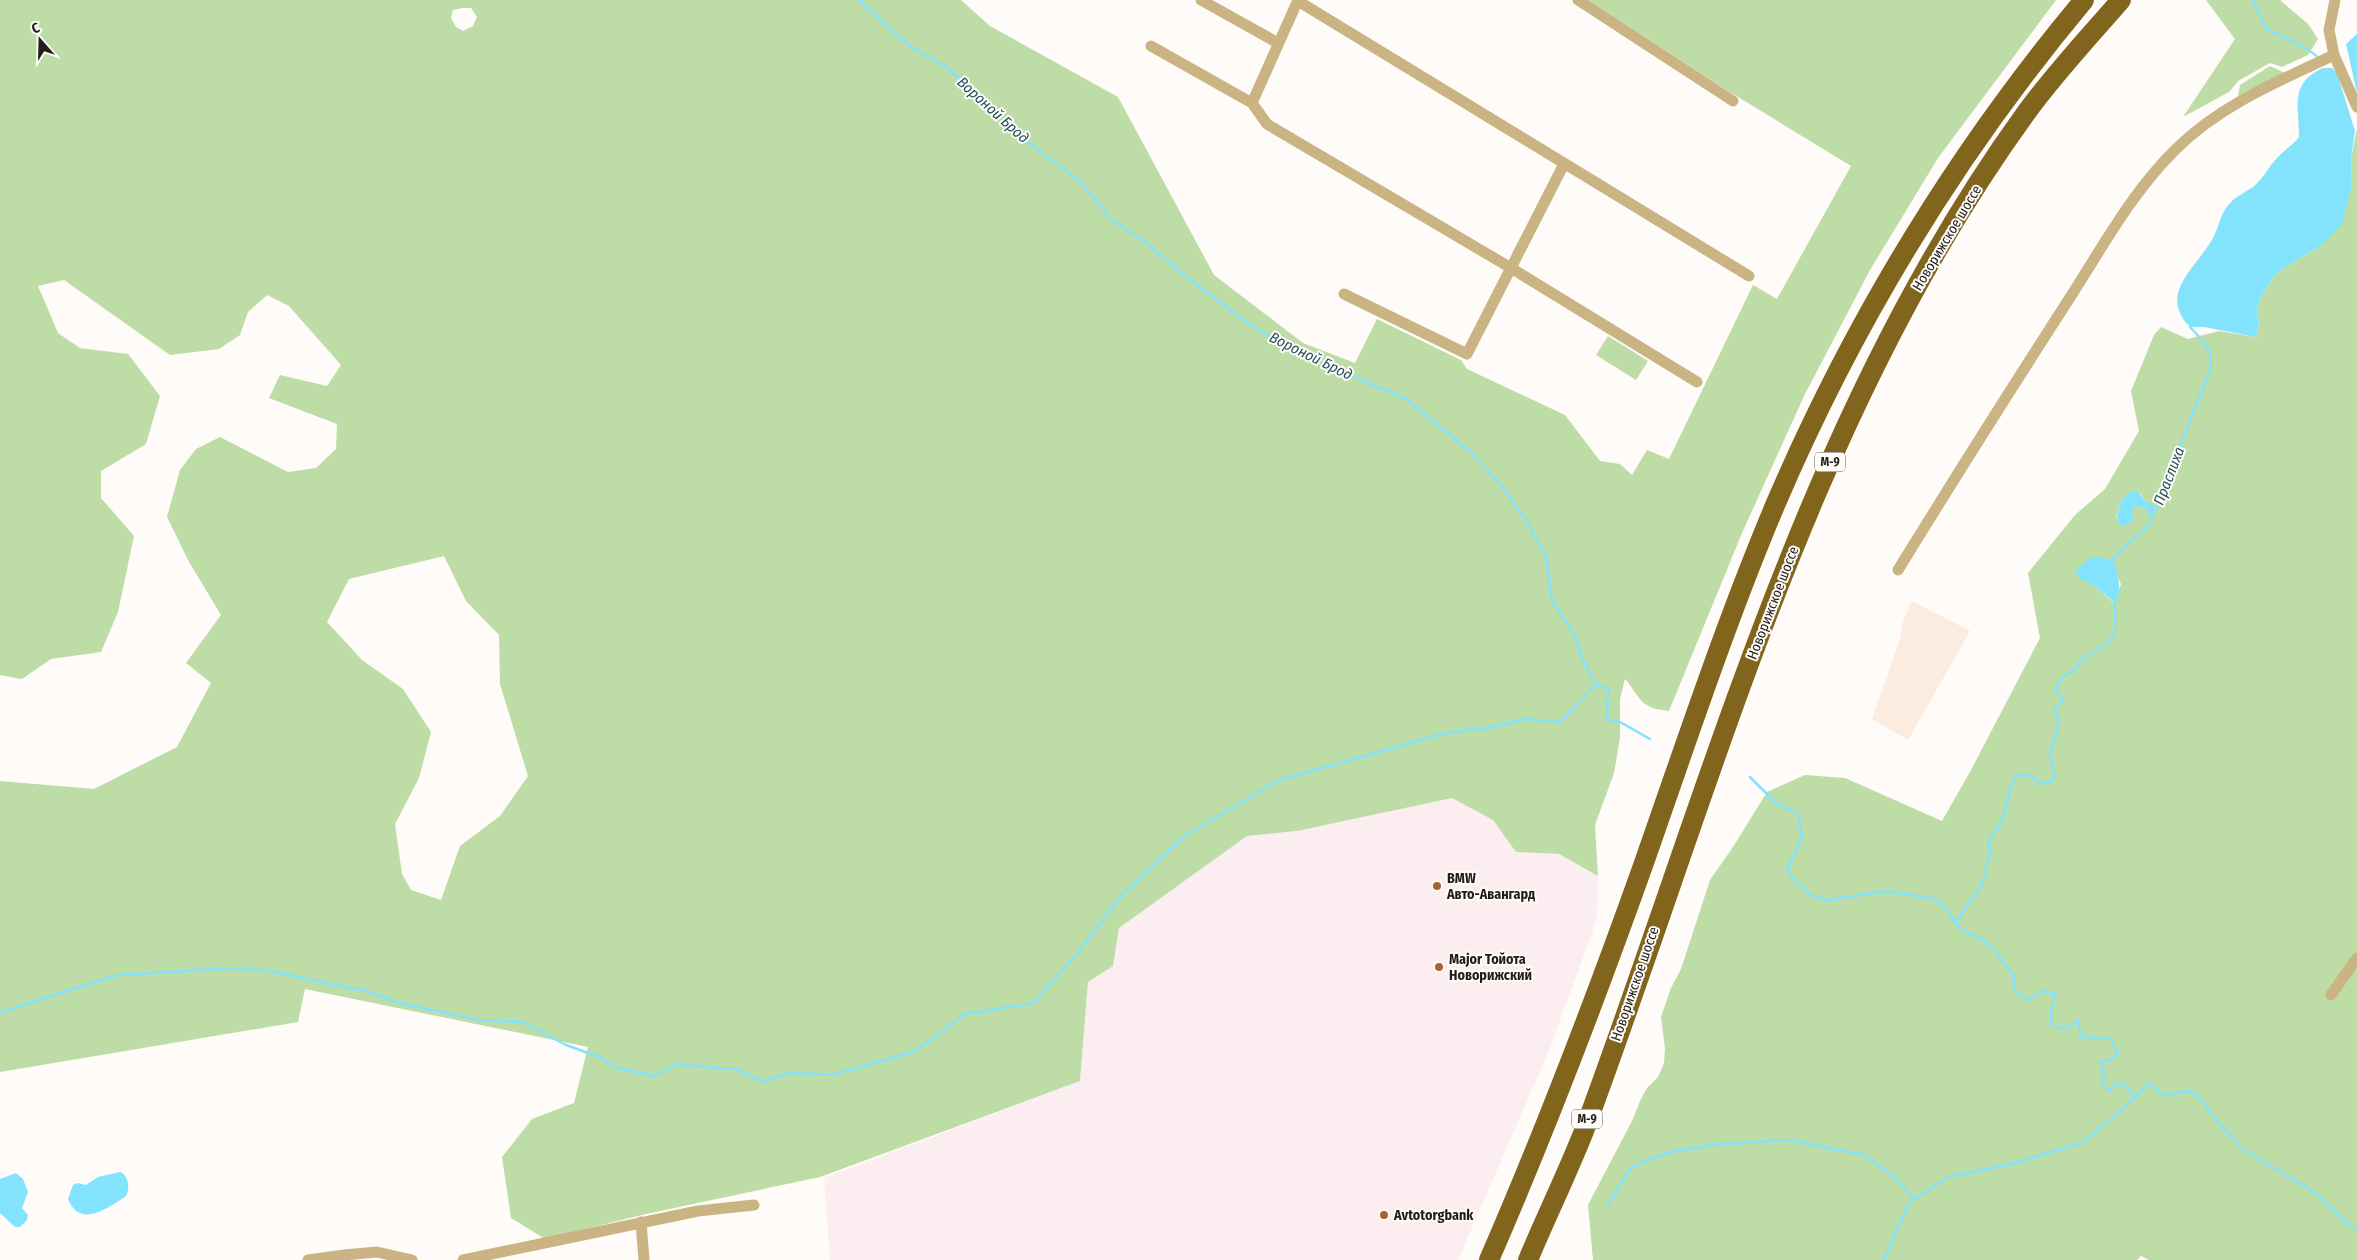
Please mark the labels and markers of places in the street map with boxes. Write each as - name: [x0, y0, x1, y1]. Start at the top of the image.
- place label: BMW Авто-Авангард: [1446, 870, 1535, 903]
- marker: BMW Авто-Авангард: [1431, 880, 1443, 892]
- place label: Major Тойота Новорижский: [1449, 951, 1532, 984]
- marker: Major Тойота Новорижский: [1433, 961, 1445, 973]
- place label: Avtotorgbank: [1393, 1207, 1474, 1224]
- marker: Avtotorgbank: [1378, 1209, 1390, 1221]

